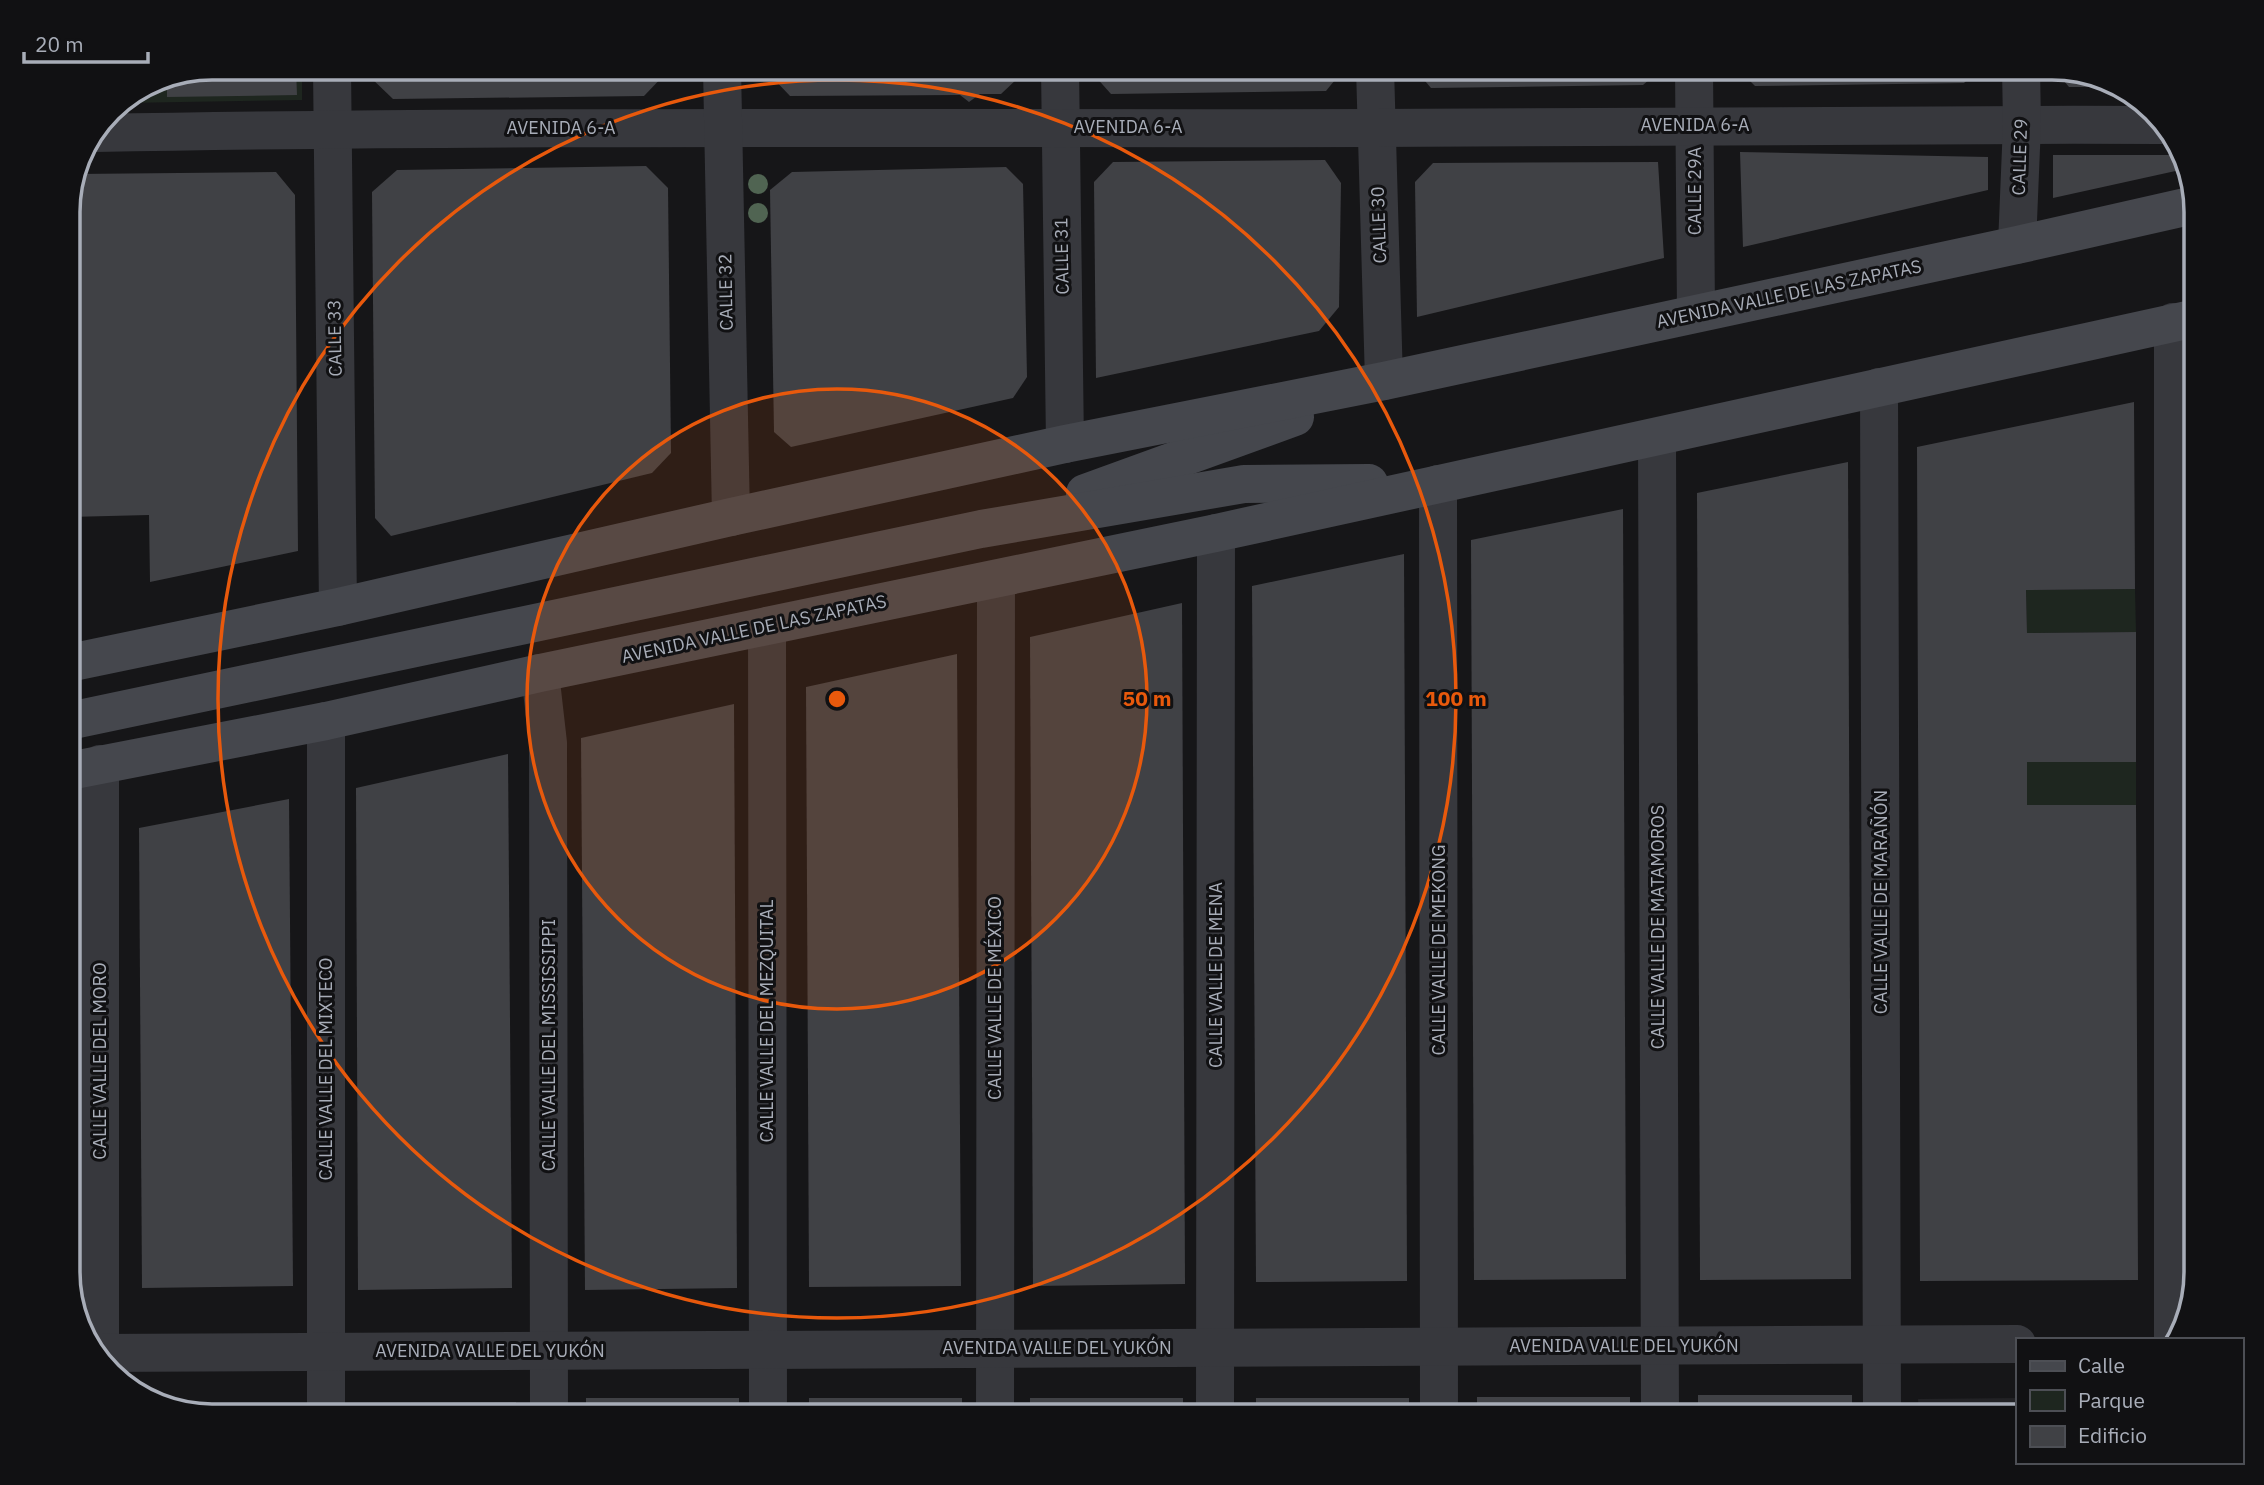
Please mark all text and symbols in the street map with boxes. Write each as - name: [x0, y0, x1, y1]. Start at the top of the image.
- scale bar: [24, 21, 149, 65]
- text: 20 m: [35, 30, 84, 58]
- street label: AVENIDA 6-A: [1641, 113, 1750, 136]
- street label: AVENIDA 6-A: [1074, 115, 1183, 138]
- street label: AVENIDA 6-A: [507, 116, 616, 139]
- street label: CALLE 29: [2007, 118, 2032, 196]
- street label: CALLE 29A: [1683, 146, 1706, 235]
- street label: CALLE 30: [1366, 186, 1391, 264]
- street label: CALLE 31: [1049, 217, 1074, 295]
- street label: CALLE 32: [713, 253, 738, 331]
- street label: AVENIDA VALLE DE LAS ZAPATAS: [1654, 254, 1924, 333]
- street label: CALLE 33: [322, 299, 347, 377]
- street label: AVENIDA VALLE DE LAS ZAPATAS: [619, 589, 889, 668]
- text: 50 m: [1123, 684, 1171, 712]
- text: 100 m: [1425, 684, 1487, 712]
- centre of rings: [825, 687, 849, 711]
- street label: CALLE VALLE DE MARAÑÓN: [1869, 790, 1892, 1014]
- street label: CALLE VALLE DE MATAMOROS: [1646, 805, 1669, 1049]
- street label: CALLE VALLE DE MEKONG: [1427, 845, 1450, 1055]
- street label: CALLE VALLE DE MENA: [1204, 881, 1227, 1068]
- street label: CALLE VALLE DE MÉXICO: [983, 896, 1006, 1100]
- street label: CALLE VALLE DEL MEZQUITAL: [755, 900, 778, 1142]
- street label: CALLE VALLE DEL MISSISSIPPI: [537, 919, 560, 1171]
- street label: CALLE VALLE DEL MIXTECO: [314, 957, 337, 1181]
- street label: CALLE VALLE DEL MORO: [88, 962, 111, 1160]
- street label: AVENIDA VALLE DEL YUKÓN: [1509, 1334, 1739, 1357]
- street label: AVENIDA VALLE DEL YUKÓN: [942, 1336, 1172, 1359]
- legend: [2016, 1338, 2243, 1464]
- street label: AVENIDA VALLE DEL YUKÓN: [375, 1339, 605, 1362]
- text: Calle: [2078, 1351, 2125, 1379]
- text: Parque: [2078, 1386, 2145, 1414]
- text: Edificio: [2078, 1421, 2147, 1449]

